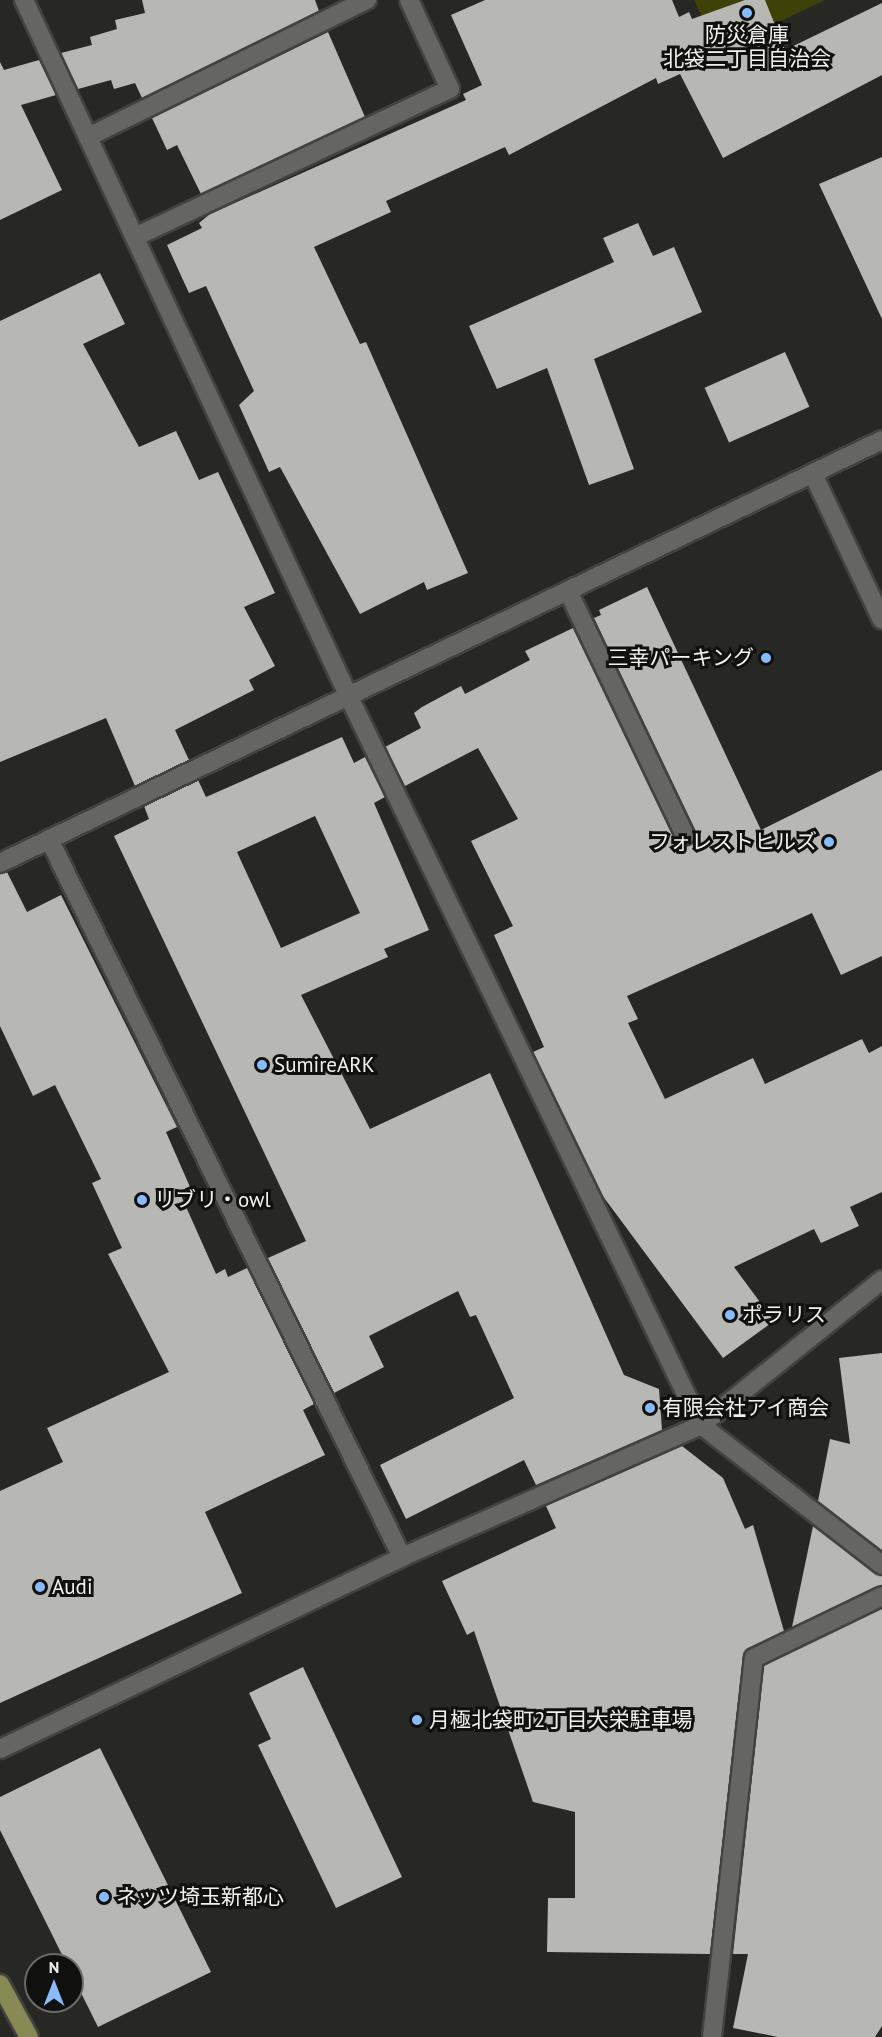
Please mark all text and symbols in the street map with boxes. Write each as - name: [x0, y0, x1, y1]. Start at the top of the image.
- marker: 防災倉庫 北袋二丁目自治会: [740, 6, 754, 20]
- place label: 防災倉庫 北袋二丁目自治会: [663, 22, 831, 72]
- place label: 三幸パーキング: [607, 645, 754, 671]
- marker: 三幸パーキング: [759, 651, 773, 665]
- place label: フォレストヒルズ: [649, 829, 817, 855]
- marker: フォレストヒルズ: [822, 835, 836, 849]
- place label: SumireARK: [274, 1052, 375, 1078]
- marker: SumireARK: [255, 1058, 269, 1072]
- place label: リブリ・owl: [154, 1187, 271, 1213]
- marker: リブリ・owl: [135, 1193, 149, 1207]
- place label: ポラリス: [742, 1302, 826, 1328]
- marker: ポラリス: [723, 1308, 737, 1322]
- place label: 有限会社アイ商会: [662, 1395, 830, 1421]
- marker: 有限会社アイ商会: [643, 1401, 657, 1415]
- place label: Audi: [52, 1574, 93, 1600]
- marker: Audi: [33, 1580, 47, 1594]
- place label: 月極北袋町2丁目大栄駐車場: [429, 1707, 692, 1733]
- marker: 月極北袋町2丁目大栄駐車場: [410, 1713, 424, 1727]
- place label: ネッツ埼玉新都心: [116, 1884, 284, 1910]
- marker: ネッツ埼玉新都心: [97, 1890, 111, 1904]
- north arrow: [24, 1953, 84, 2013]
- text: N: [49, 1957, 59, 1977]

